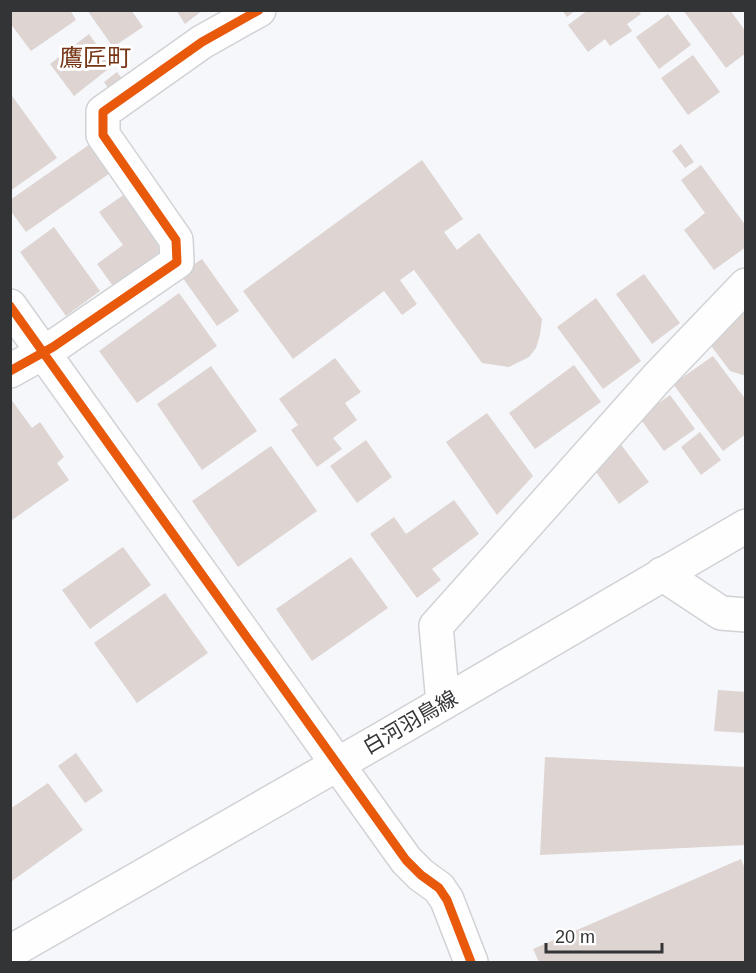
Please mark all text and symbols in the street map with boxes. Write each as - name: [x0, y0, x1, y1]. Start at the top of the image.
- district label: 鷹匠町: [59, 44, 131, 71]
- street label: 白河羽鳥線: [359, 686, 461, 758]
- scale bar: [546, 916, 662, 954]
- text: 20 m: [555, 927, 595, 947]

